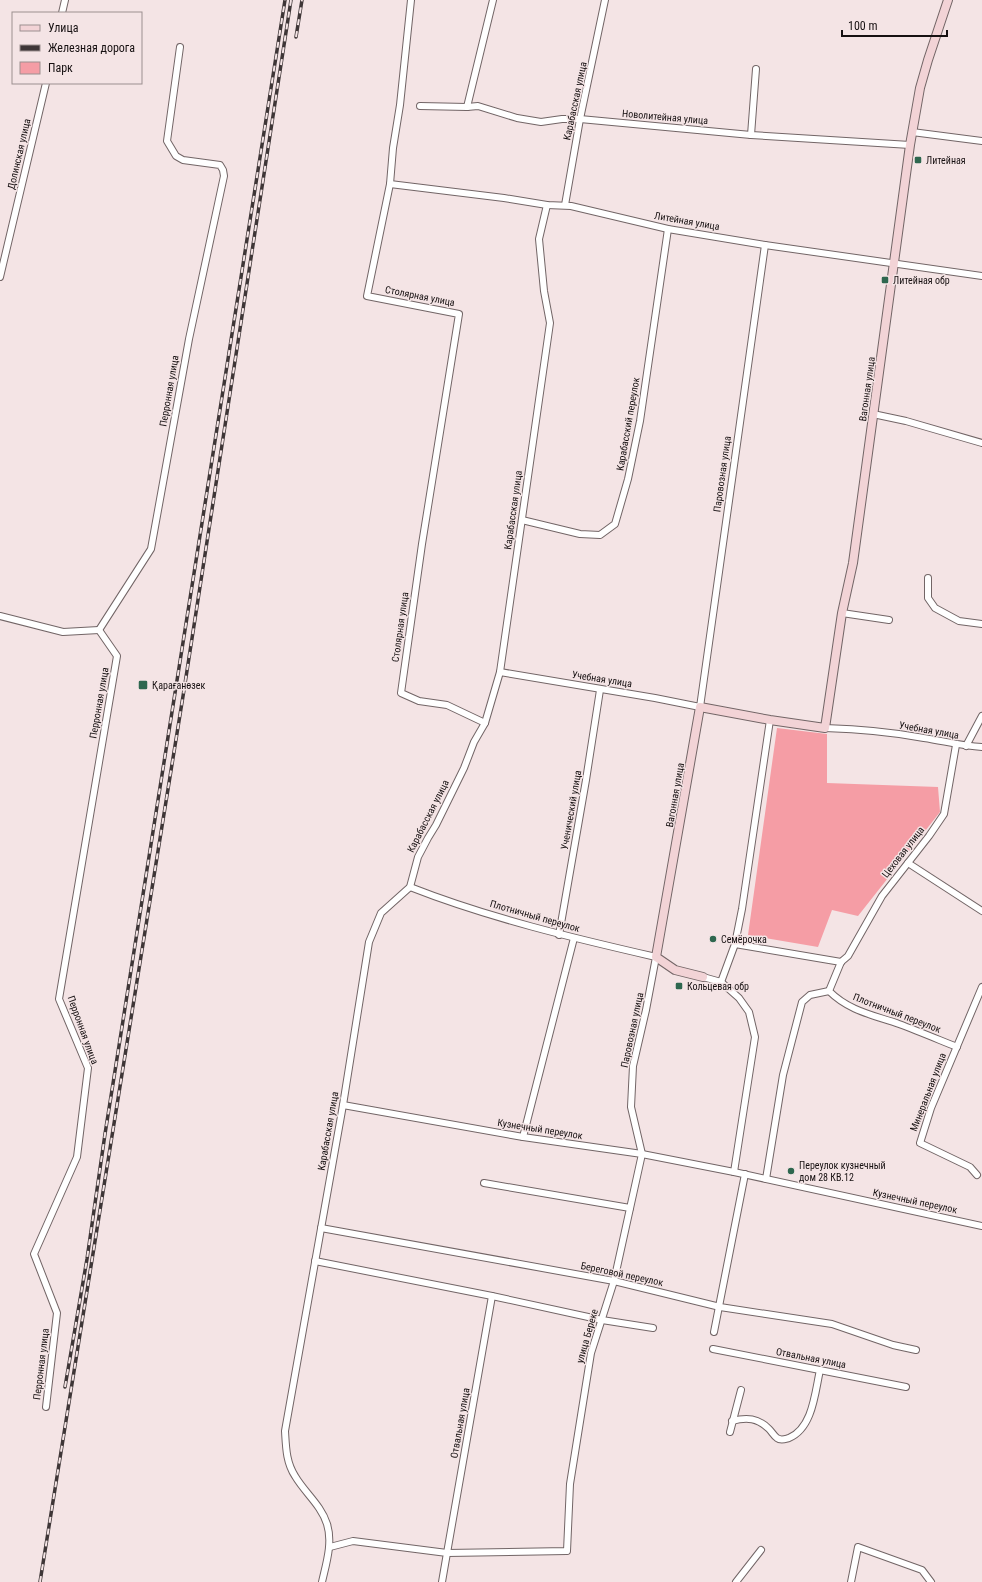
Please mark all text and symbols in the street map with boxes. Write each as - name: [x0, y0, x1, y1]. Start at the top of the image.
- legend: [12, 12, 142, 84]
- scale bar: [842, 12, 947, 38]
- text: 100 m: [848, 19, 878, 33]
- text: Улица: [48, 21, 79, 35]
- text: Железная дорога: [48, 41, 135, 55]
- text: Парк: [48, 61, 73, 75]
- street label: Карабасская улица: [561, 61, 589, 141]
- street label: Новолитейная улица: [622, 108, 709, 126]
- street label: Долинская улица: [6, 117, 33, 190]
- marker: Литейная: [913, 155, 923, 165]
- place label: Литейная: [926, 155, 966, 166]
- street label: Литейная улица: [654, 210, 721, 232]
- marker: Литейная обр: [880, 275, 890, 285]
- place label: Литейная обр: [893, 275, 950, 286]
- street label: Столярная улица: [384, 284, 456, 308]
- street label: Перронная улица: [157, 354, 181, 427]
- street label: Вагонная улица: [857, 356, 877, 422]
- street label: Карабасский переулок: [614, 376, 642, 471]
- street label: Паровозная улица: [711, 435, 733, 513]
- street label: Карабасская улица: [502, 469, 524, 550]
- street label: Столярная улица: [390, 591, 410, 663]
- street label: Перронная улица: [87, 666, 111, 739]
- street label: Учебная улица: [571, 669, 633, 689]
- marker: Қарағанөзек: [137, 679, 149, 691]
- place label: Қарағанөзек: [152, 680, 205, 691]
- street label: Учебная улица: [898, 719, 960, 741]
- street label: Вагонная улица: [664, 762, 686, 828]
- street label: Ученический улица: [559, 769, 583, 851]
- street label: Карабасская улица: [405, 778, 451, 854]
- street label: Цеховая улица: [880, 824, 926, 880]
- street label: Плотничный переулок: [489, 898, 581, 934]
- marker: Семёрочка: [708, 934, 718, 944]
- place label: Семёрочка: [721, 934, 767, 945]
- marker: Кольцевая обр: [674, 981, 684, 991]
- place label: Кольцевая обр: [687, 981, 749, 992]
- street label: Паровозная улица: [619, 991, 645, 1069]
- street label: Плотничный переулок: [852, 991, 943, 1035]
- street label: Перронная улица: [66, 994, 101, 1066]
- street label: Минеральная улица: [908, 1051, 948, 1133]
- street label: Карабасская улица: [316, 1090, 340, 1171]
- street label: Кузнечный переулок: [497, 1117, 584, 1141]
- place label: Переулок кузнечный дом 28 КВ.12: [799, 1160, 886, 1183]
- marker: Переулок кузнечный дом 28 КВ.12: [786, 1166, 796, 1176]
- street label: Кузнечный переулок: [872, 1187, 958, 1215]
- street label: Береговой переулок: [580, 1260, 664, 1288]
- street label: улица Береке: [574, 1307, 600, 1364]
- street label: Перронная улица: [31, 1327, 51, 1400]
- street label: Отвальная улица: [775, 1346, 847, 1370]
- street label: Отвальная улица: [448, 1387, 472, 1459]

